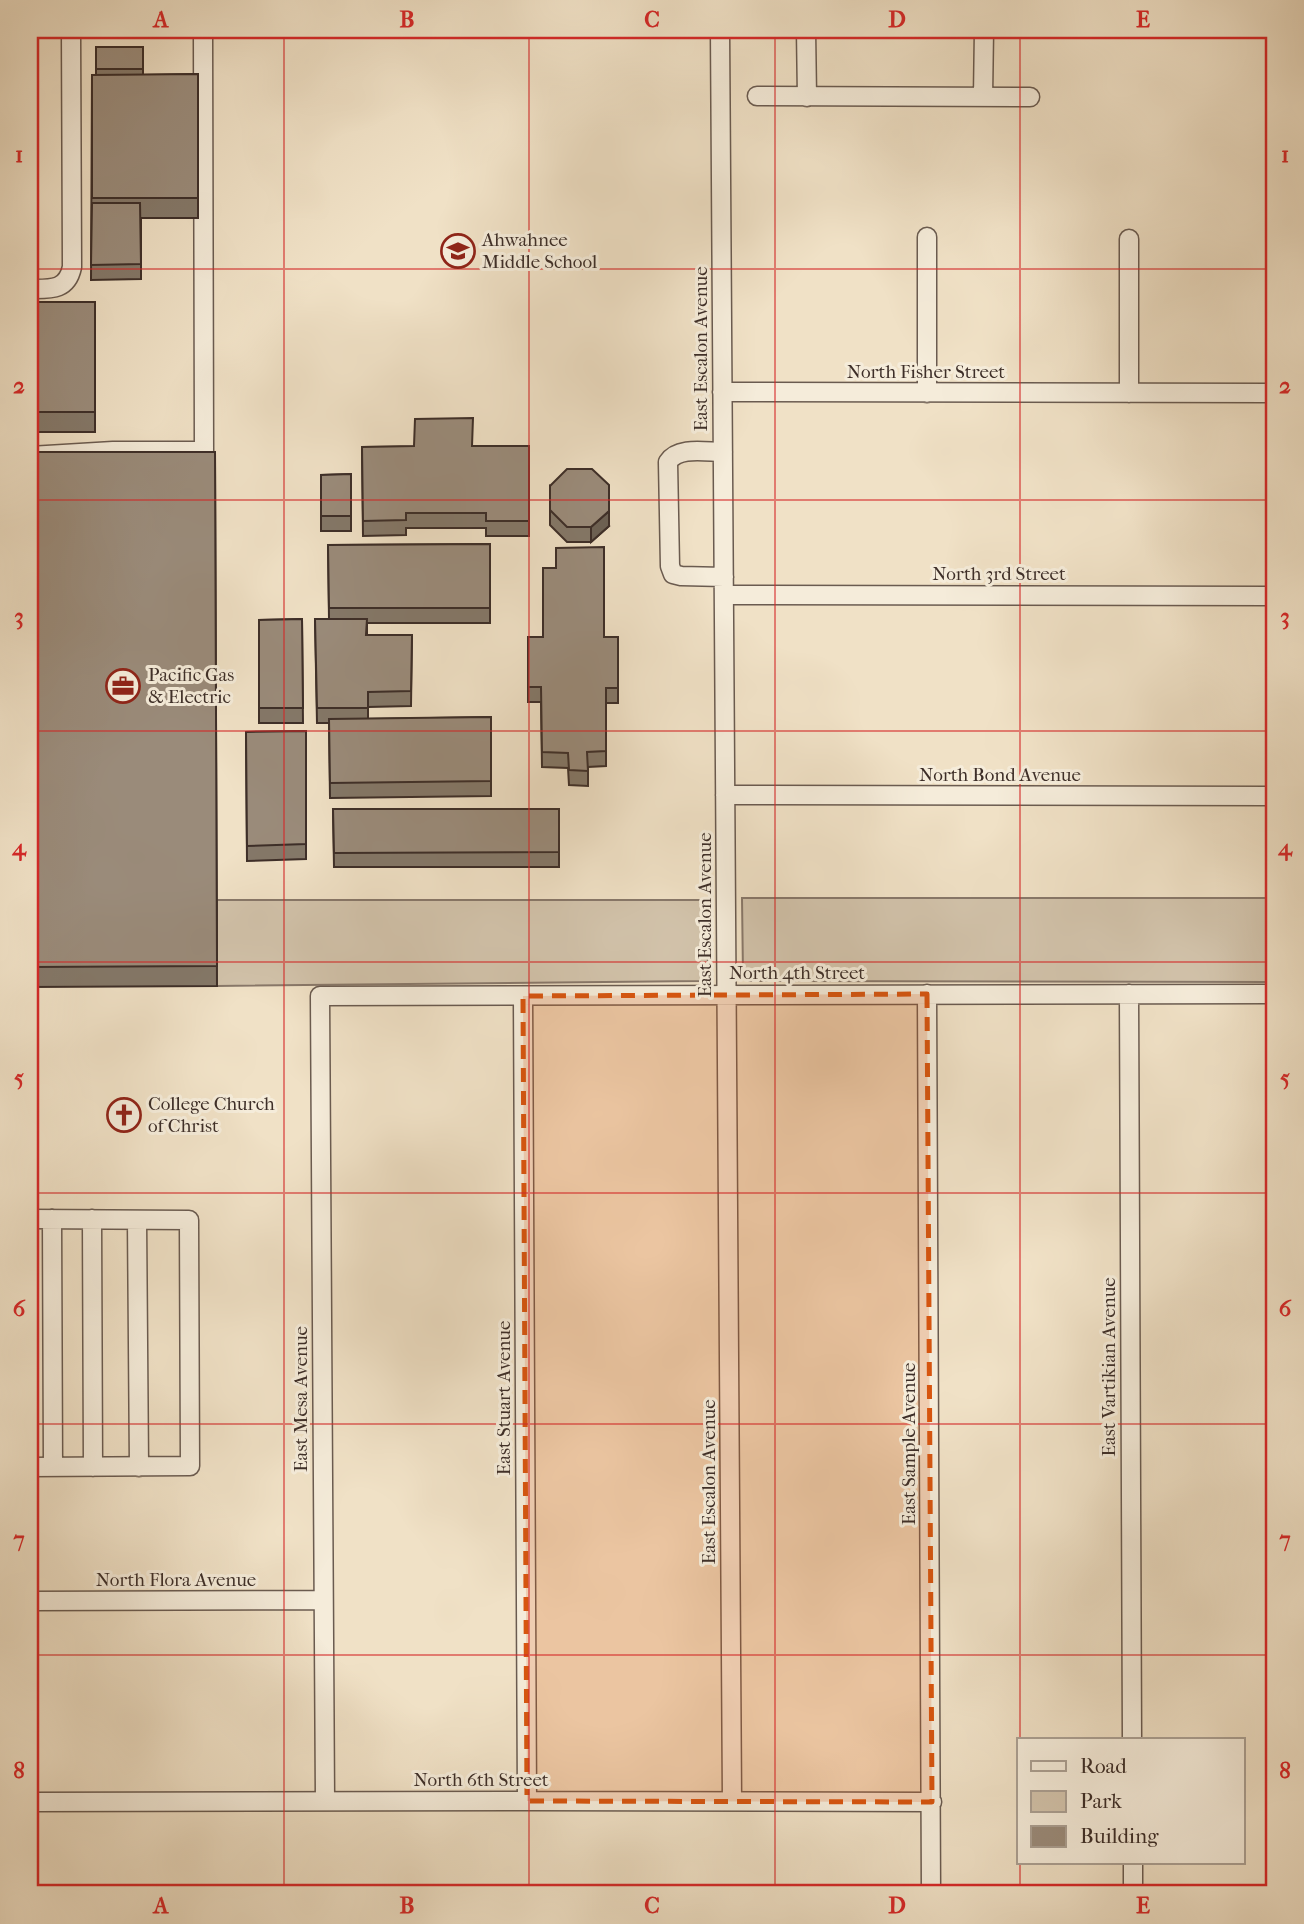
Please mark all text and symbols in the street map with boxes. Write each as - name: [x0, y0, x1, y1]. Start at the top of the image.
- text: A: [152, 6, 170, 33]
- text: B: [400, 6, 415, 33]
- text: C: [644, 6, 660, 33]
- text: D: [888, 6, 906, 33]
- text: E: [1136, 6, 1150, 33]
- text: 1: [15, 141, 23, 168]
- text: 1: [1281, 141, 1289, 168]
- place label: Ahwahnee Middle School: [481, 229, 597, 273]
- school or university icon: Ahwahnee Middle School: [439, 232, 477, 270]
- street label: East Escalon Avenue: [690, 266, 712, 432]
- street label: North Fisher Street: [847, 361, 1005, 383]
- text: 2: [13, 372, 25, 399]
- text: 2: [1279, 372, 1291, 399]
- street label: North 3rd Street: [932, 563, 1066, 585]
- text: 3: [14, 603, 24, 630]
- text: 3: [1280, 603, 1290, 630]
- place label: Pacific Gas & Electric: [148, 664, 234, 708]
- office icon: Pacific Gas & Electric: [104, 667, 142, 705]
- street label: North Bond Avenue: [919, 764, 1081, 786]
- street label: East Escalon Avenue: [694, 832, 716, 998]
- text: 4: [11, 834, 27, 861]
- text: 4: [1277, 834, 1293, 861]
- street label: North 4th Street: [729, 962, 865, 984]
- text: 5: [14, 1064, 24, 1091]
- text: 5: [1280, 1064, 1290, 1091]
- place label: College Church of Christ: [148, 1093, 275, 1137]
- church icon: College Church of Christ: [105, 1096, 143, 1134]
- street label: East Vartikian Avenue: [1098, 1277, 1120, 1457]
- text: 6: [13, 1295, 26, 1322]
- text: 6: [1279, 1295, 1292, 1322]
- street label: East Stuart Avenue: [493, 1321, 515, 1475]
- street label: East Mesa Avenue: [290, 1326, 312, 1472]
- street label: East Sample Avenue: [898, 1363, 920, 1525]
- street label: East Escalon Avenue: [698, 1399, 720, 1565]
- text: 7: [12, 1526, 25, 1553]
- text: 7: [1278, 1526, 1291, 1553]
- street label: North Flora Avenue: [96, 1569, 256, 1591]
- legend: [1017, 1738, 1244, 1864]
- text: Road: [1080, 1754, 1127, 1778]
- text: 8: [13, 1757, 25, 1784]
- text: 8: [1279, 1757, 1291, 1784]
- street label: North 6th Street: [413, 1769, 549, 1791]
- text: Park: [1080, 1789, 1122, 1813]
- text: Building: [1080, 1824, 1159, 1848]
- text: A: [152, 1892, 170, 1919]
- text: B: [400, 1892, 415, 1919]
- text: C: [644, 1892, 660, 1919]
- text: D: [888, 1892, 906, 1919]
- text: E: [1136, 1892, 1150, 1919]

